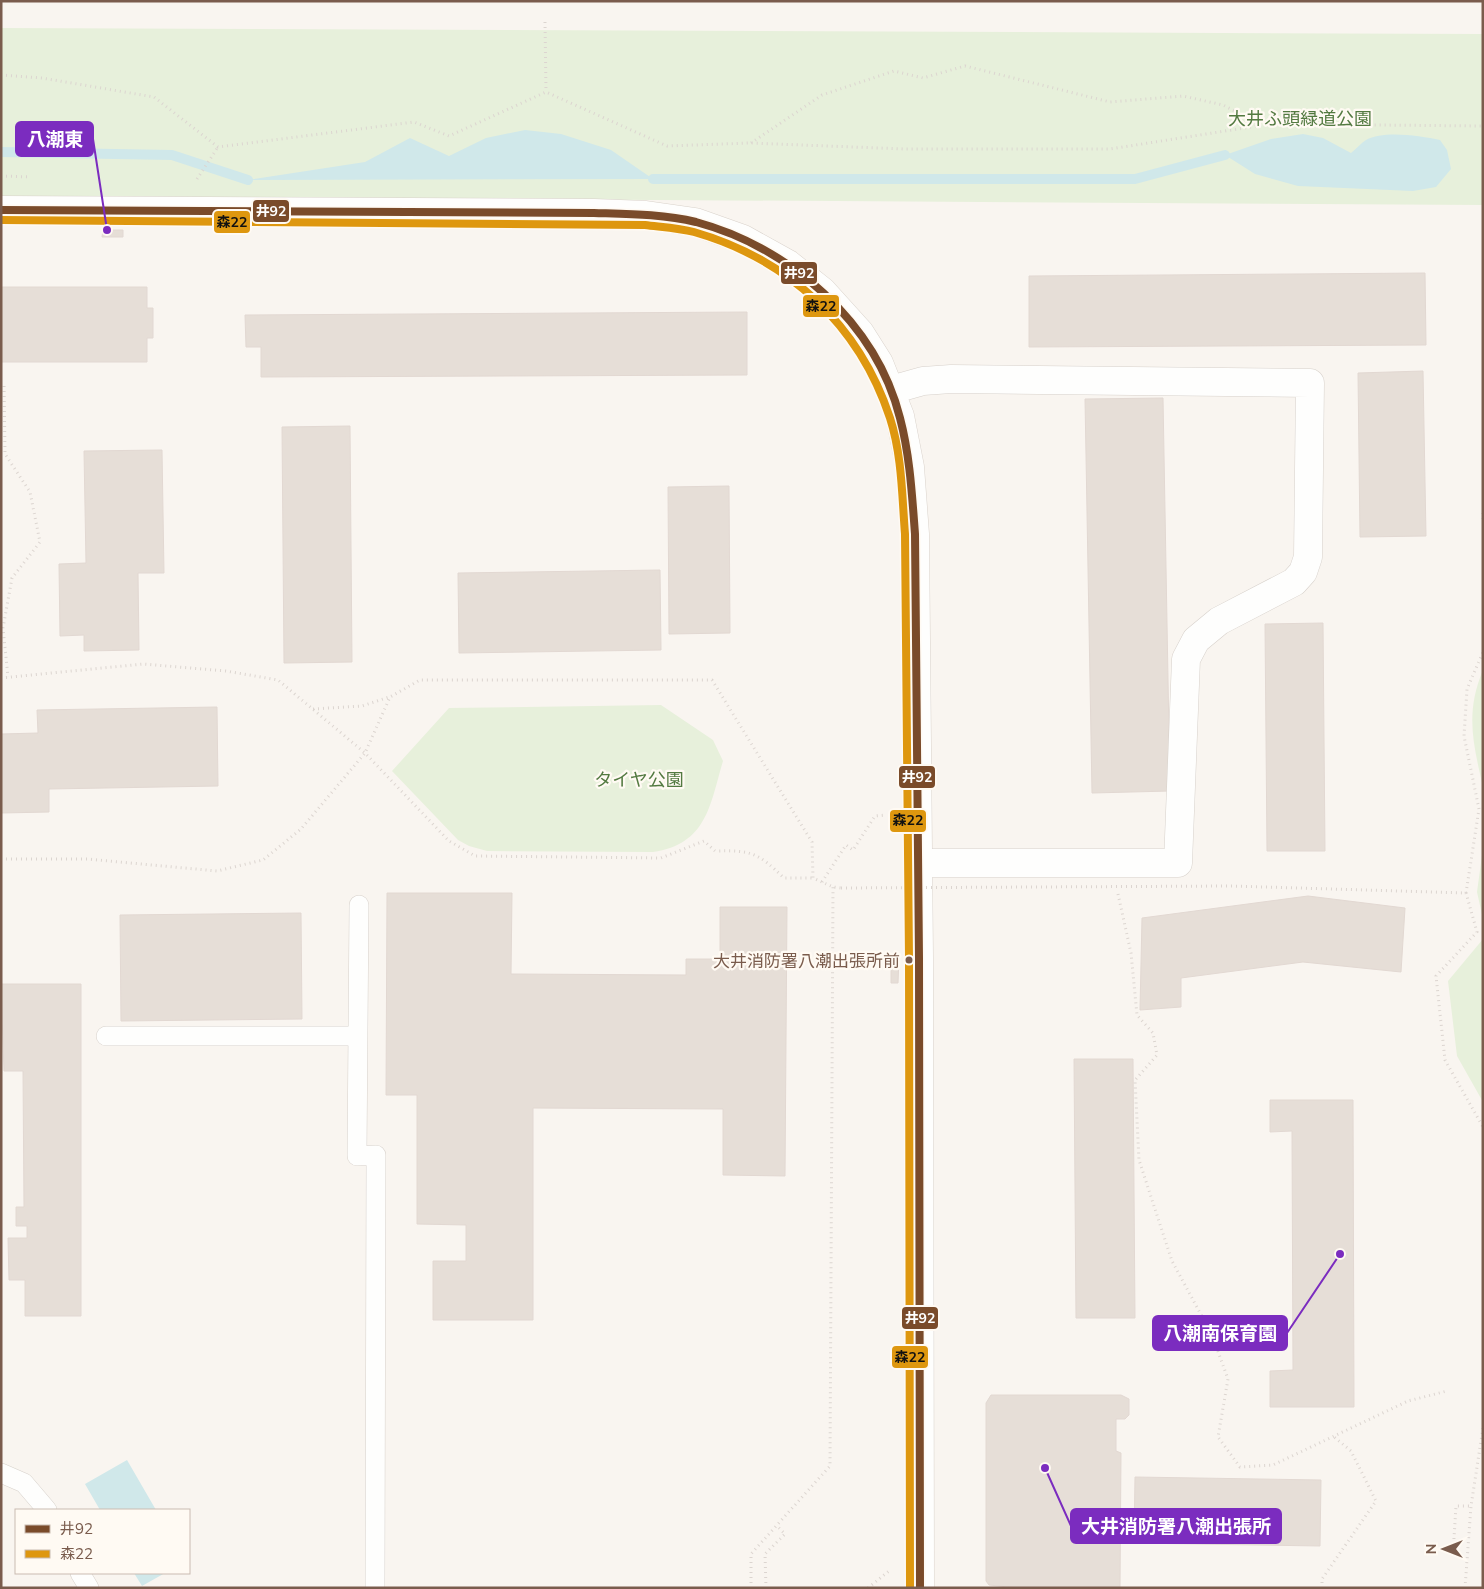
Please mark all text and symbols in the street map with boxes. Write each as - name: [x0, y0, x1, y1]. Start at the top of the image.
- park label: 大井ふ頭緑道公園: [1228, 107, 1372, 130]
- callout: 八潮東: [16, 122, 93, 156]
- text: 八潮東: [26, 127, 84, 151]
- line badge: 井92: [252, 199, 290, 223]
- text: 井92: [256, 202, 286, 220]
- line badge: 森22: [213, 210, 251, 234]
- text: 森22: [217, 213, 247, 231]
- line badge: 井92: [780, 261, 818, 285]
- text: 井92: [784, 264, 814, 282]
- line badge: 森22: [802, 294, 840, 318]
- text: 森22: [806, 297, 836, 315]
- line badge: 井92: [898, 765, 936, 789]
- park label: タイヤ公園: [594, 768, 684, 791]
- text: 井92: [902, 768, 932, 786]
- line badge: 森22: [889, 809, 927, 833]
- text: 森22: [893, 811, 923, 829]
- place label: 大井消防署八潮出張所前: [713, 950, 900, 971]
- marker: 大井消防署八潮出張所前: [904, 955, 914, 965]
- line badge: 井92: [901, 1306, 939, 1330]
- text: 井92: [905, 1309, 935, 1327]
- callout: 八潮南保育園: [1153, 1316, 1287, 1350]
- text: 八潮南保育園: [1163, 1321, 1277, 1345]
- line badge: 森22: [891, 1345, 929, 1369]
- text: 森22: [895, 1348, 925, 1366]
- legend: [15, 1509, 190, 1574]
- callout: 大井消防署八潮出張所: [1071, 1509, 1281, 1543]
- text: 大井消防署八潮出張所: [1081, 1514, 1271, 1538]
- text: 井92: [60, 1519, 93, 1538]
- north arrow: [1419, 1524, 1469, 1574]
- text: 森22: [60, 1544, 93, 1563]
- text: N: [1422, 1544, 1440, 1554]

